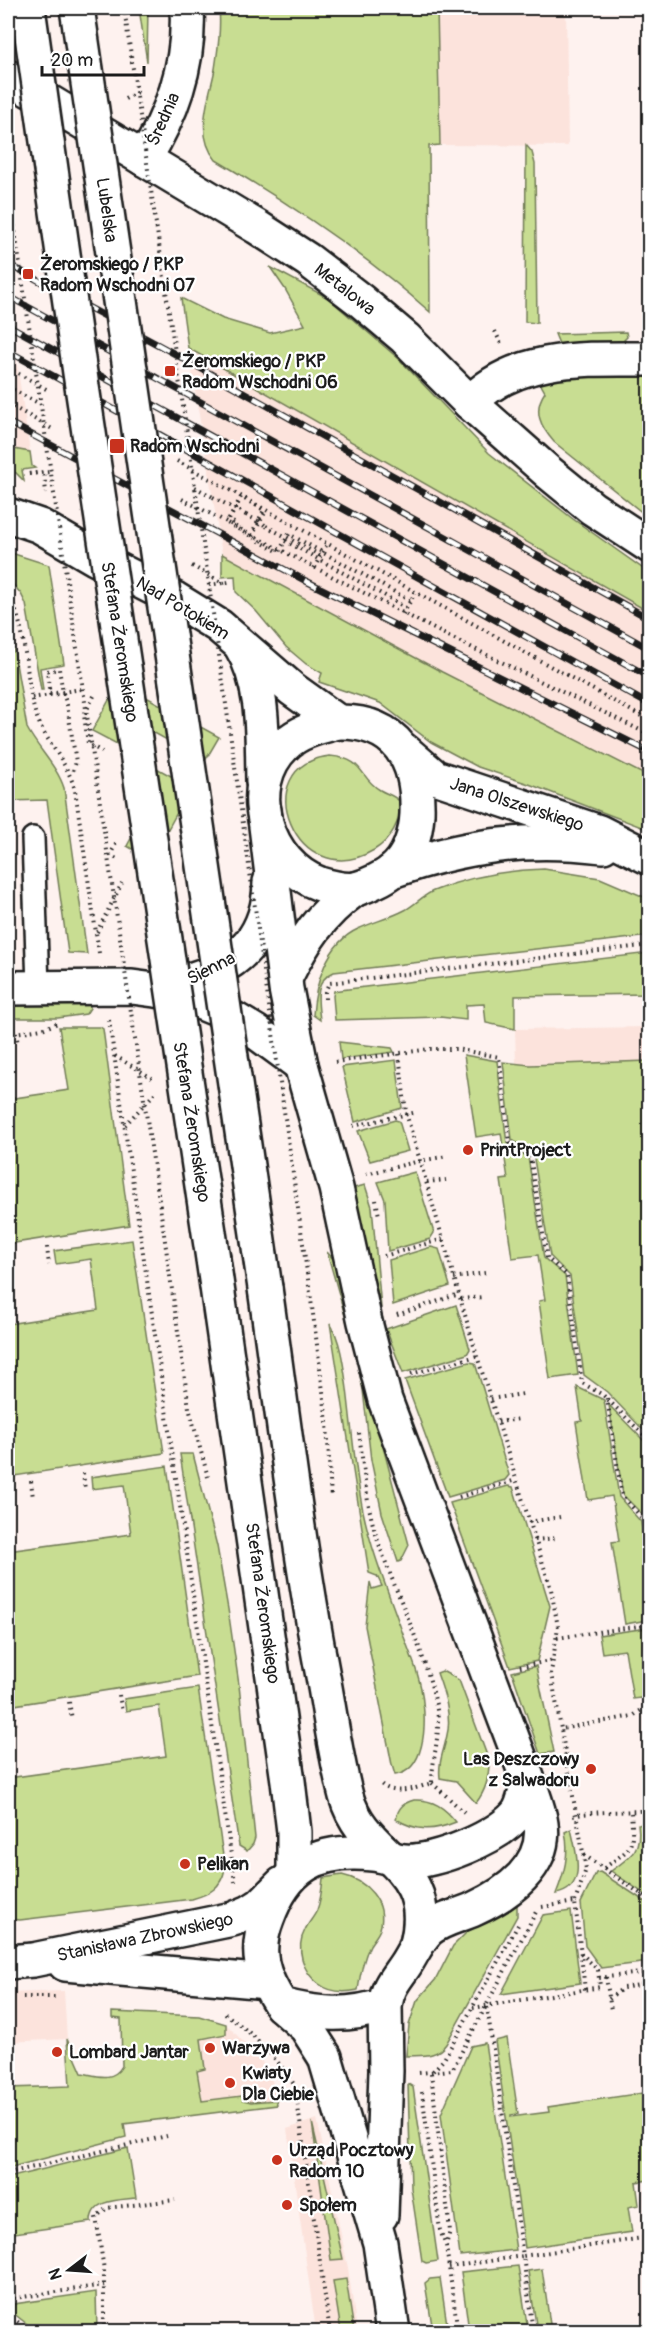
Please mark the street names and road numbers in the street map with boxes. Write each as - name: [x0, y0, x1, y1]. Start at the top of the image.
- street label: Średnia: [142, 89, 185, 150]
- street label: Lubelska: [91, 176, 122, 244]
- street label: Metalowa: [309, 258, 380, 321]
- street label: Stefana Żeromskiego: [95, 560, 144, 724]
- street label: Nad Potokiem: [132, 571, 234, 645]
- street label: Jana Olszewskiego: [447, 772, 587, 837]
- street label: Sienna: [183, 947, 239, 990]
- street label: Stefana Żeromskiego: [167, 1040, 216, 1204]
- street label: Stefana Żeromskiego: [240, 1521, 285, 1685]
- street label: Stanisława Zbrowskiego: [55, 1908, 236, 1967]

